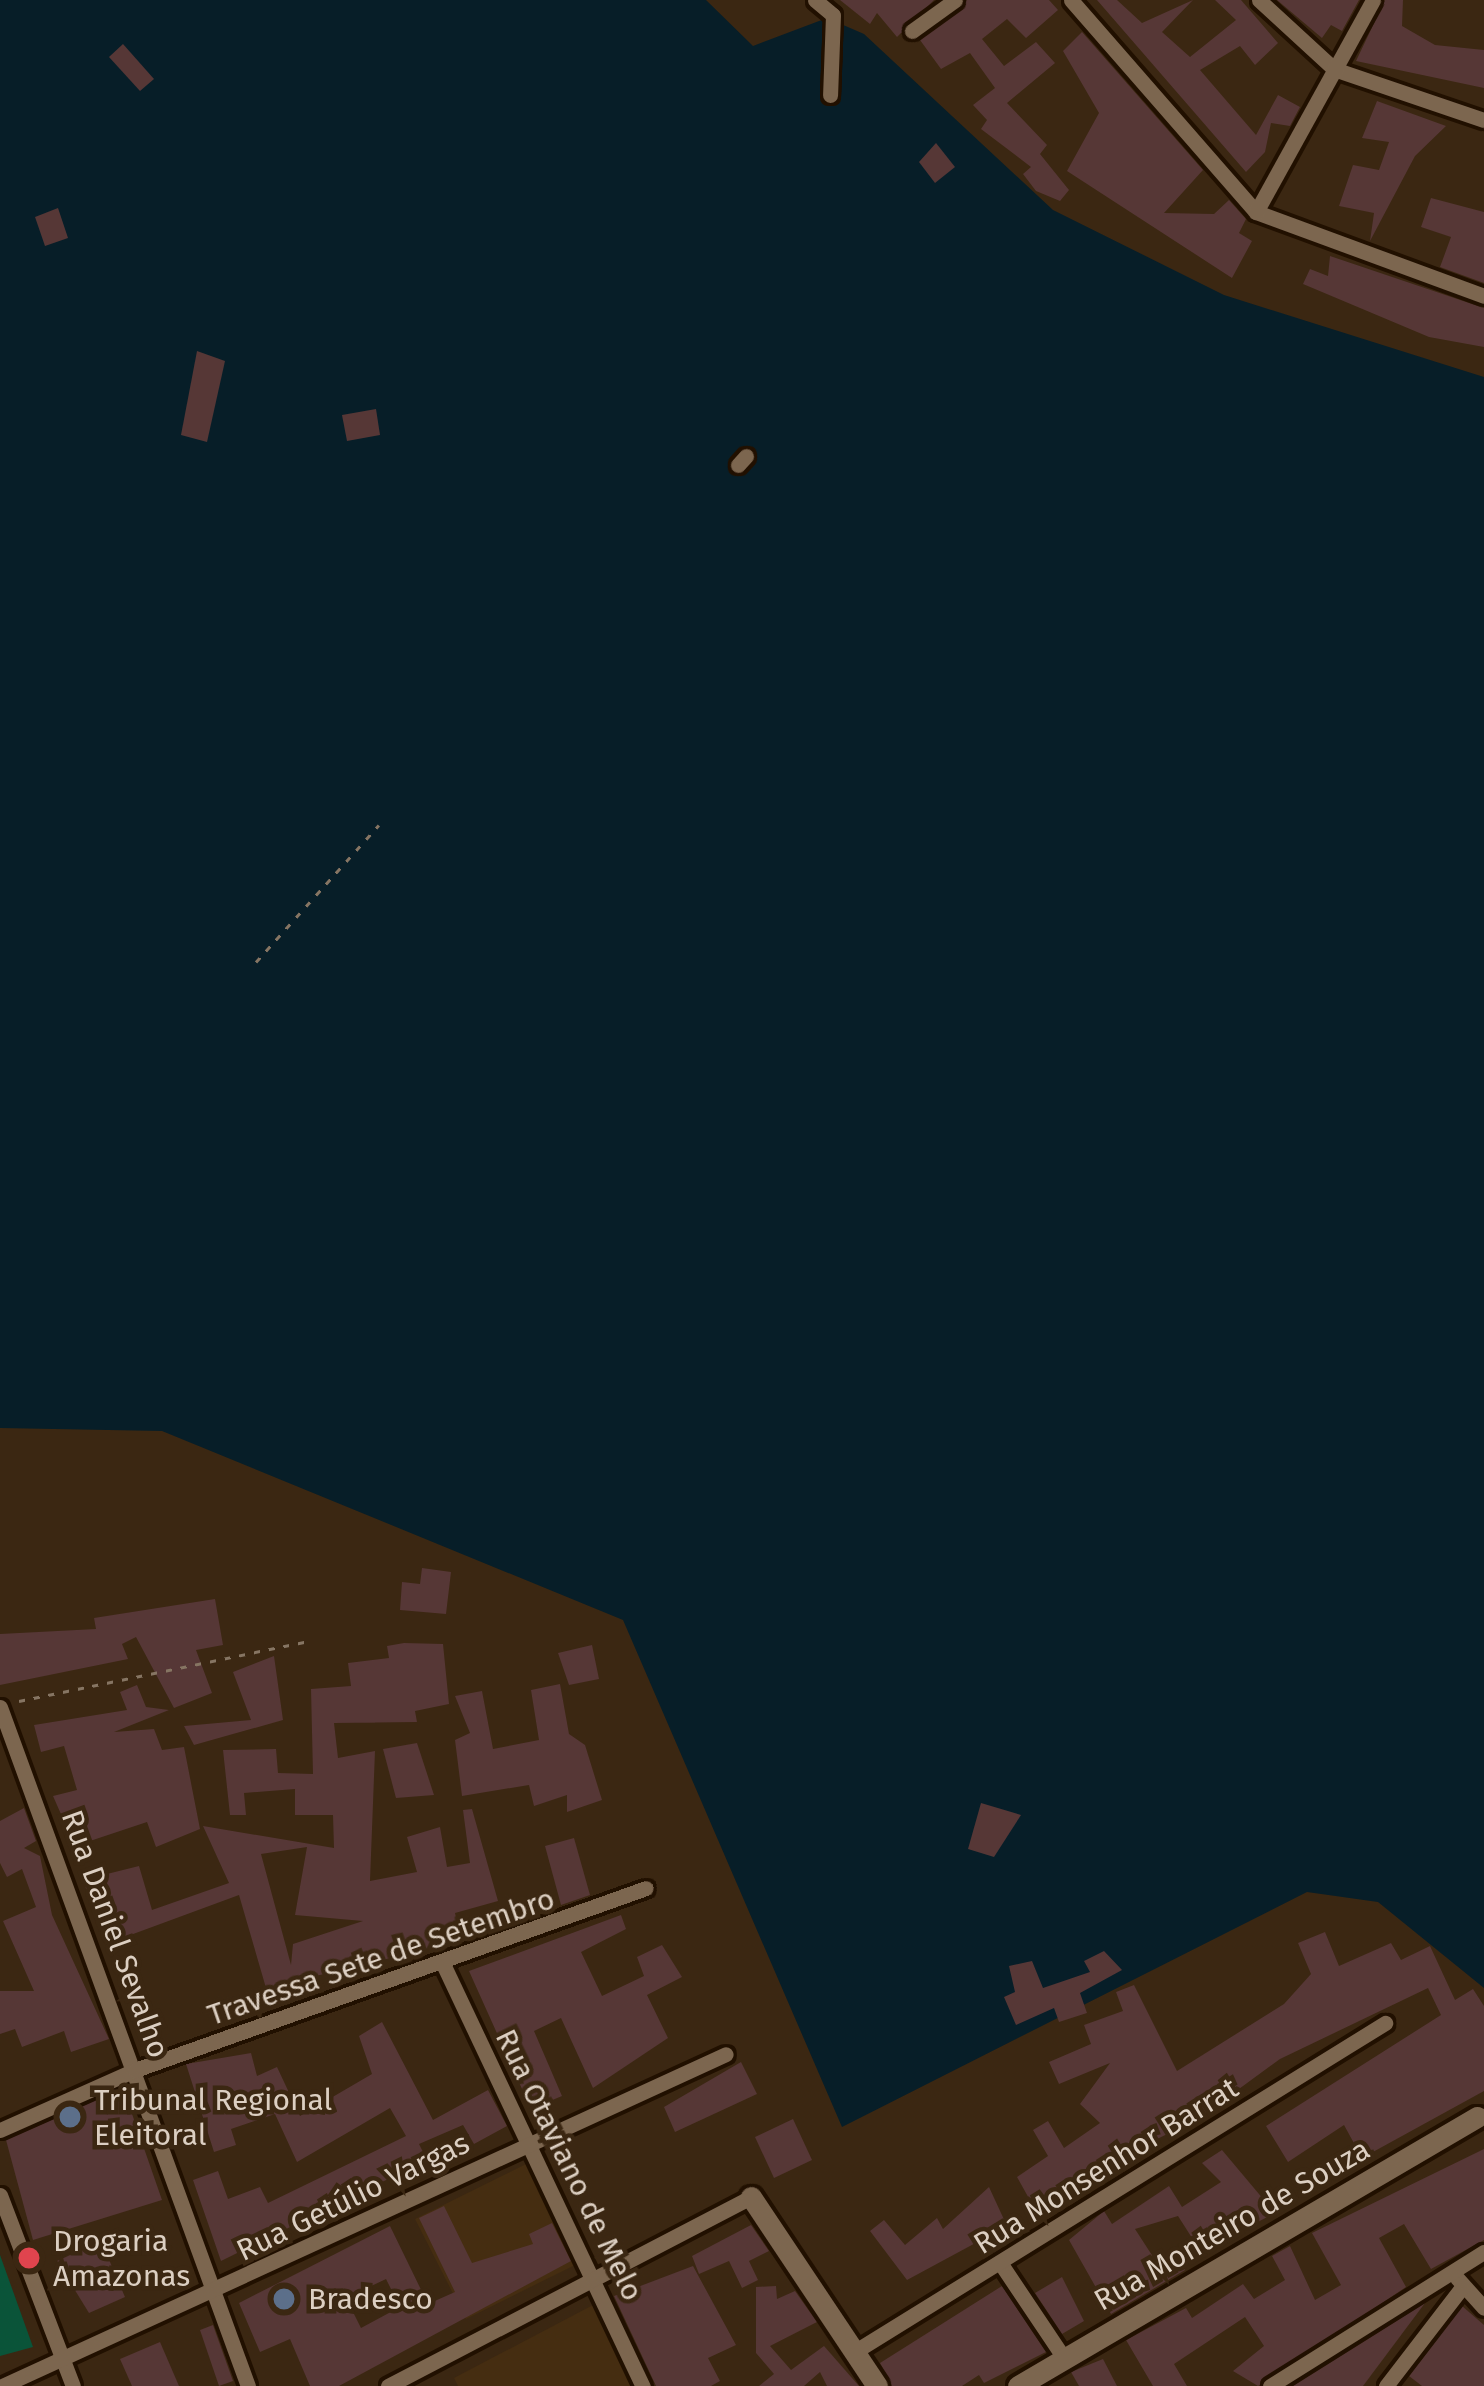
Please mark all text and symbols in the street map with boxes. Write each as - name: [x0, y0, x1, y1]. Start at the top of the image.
- street label: Rua Daniel Sevalho: [53, 1805, 177, 2063]
- street label: Travessa Sete de Setembro: [203, 1881, 559, 2033]
- street label: Rua Otaviano de Melo: [488, 2023, 650, 2307]
- street label: Rua Monsenhor Barrat: [967, 2070, 1245, 2262]
- place label: Tribunal Regional Eleitoral: [94, 2082, 332, 2152]
- marker: Tribunal Regional Eleitoral: [57, 2104, 83, 2130]
- street label: Rua Getúlio Vargas: [231, 2125, 475, 2269]
- street label: Rua Monteiro de Souza: [1088, 2131, 1376, 2319]
- place label: Drogaria Amazonas: [53, 2223, 190, 2294]
- marker: Drogaria Amazonas: [16, 2245, 42, 2271]
- place label: Bradesco: [308, 2281, 433, 2317]
- marker: Bradesco: [271, 2286, 297, 2312]

